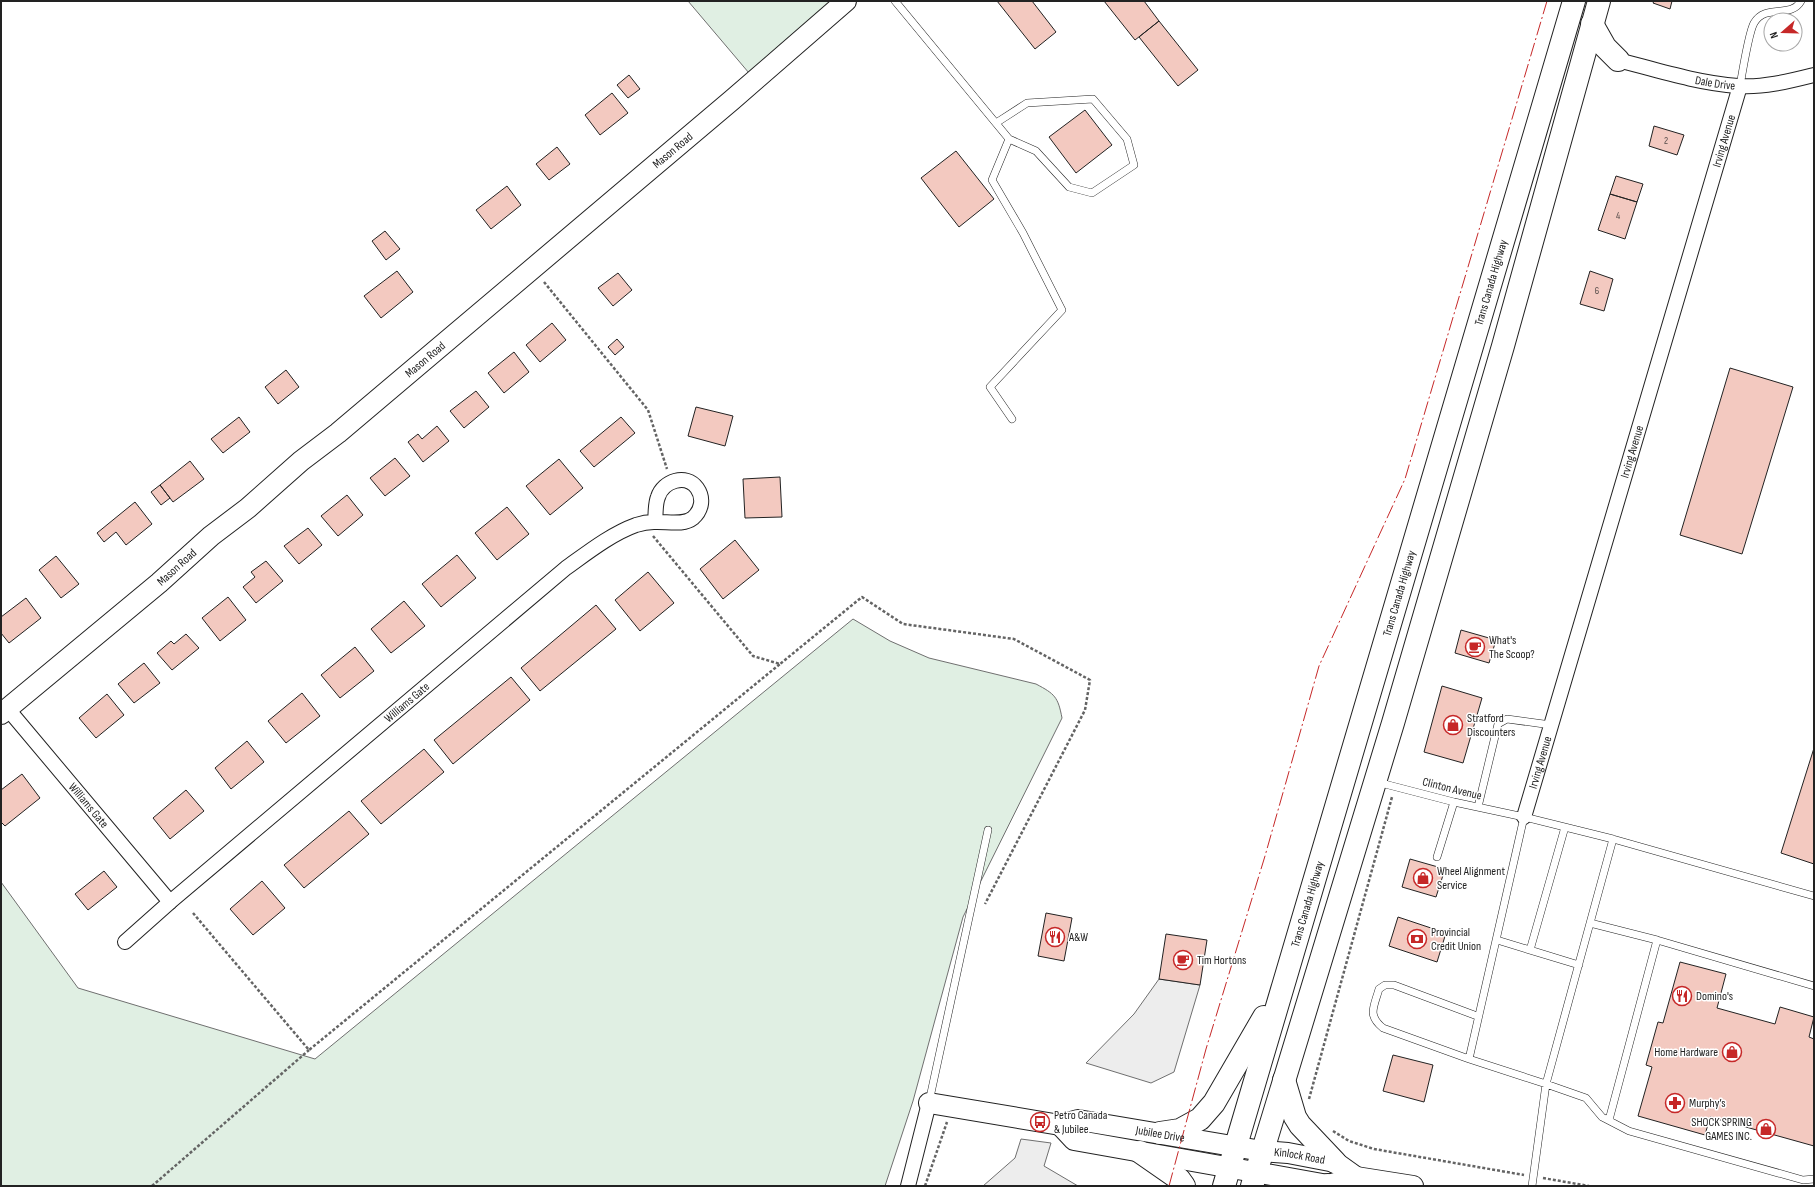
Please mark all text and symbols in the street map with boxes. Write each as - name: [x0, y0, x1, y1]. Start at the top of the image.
- north arrow: [1763, 12, 1803, 52]
- text: N: [1767, 30, 1781, 40]
- street label: Dale Drive: [1694, 72, 1736, 93]
- street label: Irving Avenue: [1709, 113, 1739, 169]
- street label: Mason Road: [649, 129, 696, 172]
- house number: 2: [1664, 135, 1668, 147]
- house number: 4: [1616, 210, 1620, 222]
- street label: Trans Canada Highway: [1471, 237, 1511, 327]
- house number: 6: [1595, 285, 1599, 297]
- street label: Mason Road: [402, 338, 448, 381]
- street label: Irving Avenue: [1617, 423, 1647, 480]
- street label: Mason Road: [154, 545, 200, 589]
- street label: Trans Canada Highway: [1379, 548, 1419, 638]
- place label: What's The Scoop?: [1489, 633, 1535, 662]
- cafe icon: What's The Scoop?: [1464, 636, 1486, 658]
- street label: Williams Gate: [381, 679, 433, 726]
- place label: Stratford Discounters: [1467, 711, 1515, 740]
- shop icon: Stratford Discounters: [1442, 714, 1464, 736]
- street label: Irving Avenue: [1525, 734, 1555, 790]
- street label: Clinton Avenue: [1421, 774, 1483, 804]
- street label: Williams Gate: [65, 780, 112, 831]
- street label: Trans Canada Highway: [1287, 859, 1327, 949]
- place label: Wheel Alignment Service: [1437, 864, 1505, 893]
- shop icon: Wheel Alignment Service: [1412, 867, 1434, 889]
- place label: Provincial Credit Union: [1431, 925, 1481, 954]
- restaurant icon: A&W: [1044, 926, 1066, 948]
- bank icon: Provincial Credit Union: [1406, 928, 1428, 950]
- place label: A&W: [1068, 930, 1088, 945]
- cafe icon: Tim Hortons: [1172, 949, 1194, 971]
- place label: Tim Hortons: [1197, 953, 1246, 968]
- restaurant icon: Domino's: [1671, 985, 1693, 1007]
- place label: Domino's: [1696, 989, 1733, 1004]
- shop icon: Home Hardware: [1721, 1041, 1743, 1063]
- place label: Home Hardware: [1654, 1045, 1718, 1060]
- pharmacy icon: Murphy’s: [1664, 1092, 1686, 1114]
- place label: Murphy’s: [1689, 1096, 1725, 1111]
- place label: Petro Canada & Jubilee: [1054, 1108, 1108, 1137]
- bus stop icon: Petro Canada & Jubilee: [1029, 1111, 1051, 1133]
- place label: SHOCK SPRING GAMES INC.: [1691, 1115, 1752, 1144]
- shop icon: SHOCK SPRING GAMES INC.: [1755, 1118, 1777, 1140]
- street label: Jubilee Drive: [1134, 1122, 1186, 1145]
- street label: Kinlock Road: [1274, 1144, 1326, 1167]

